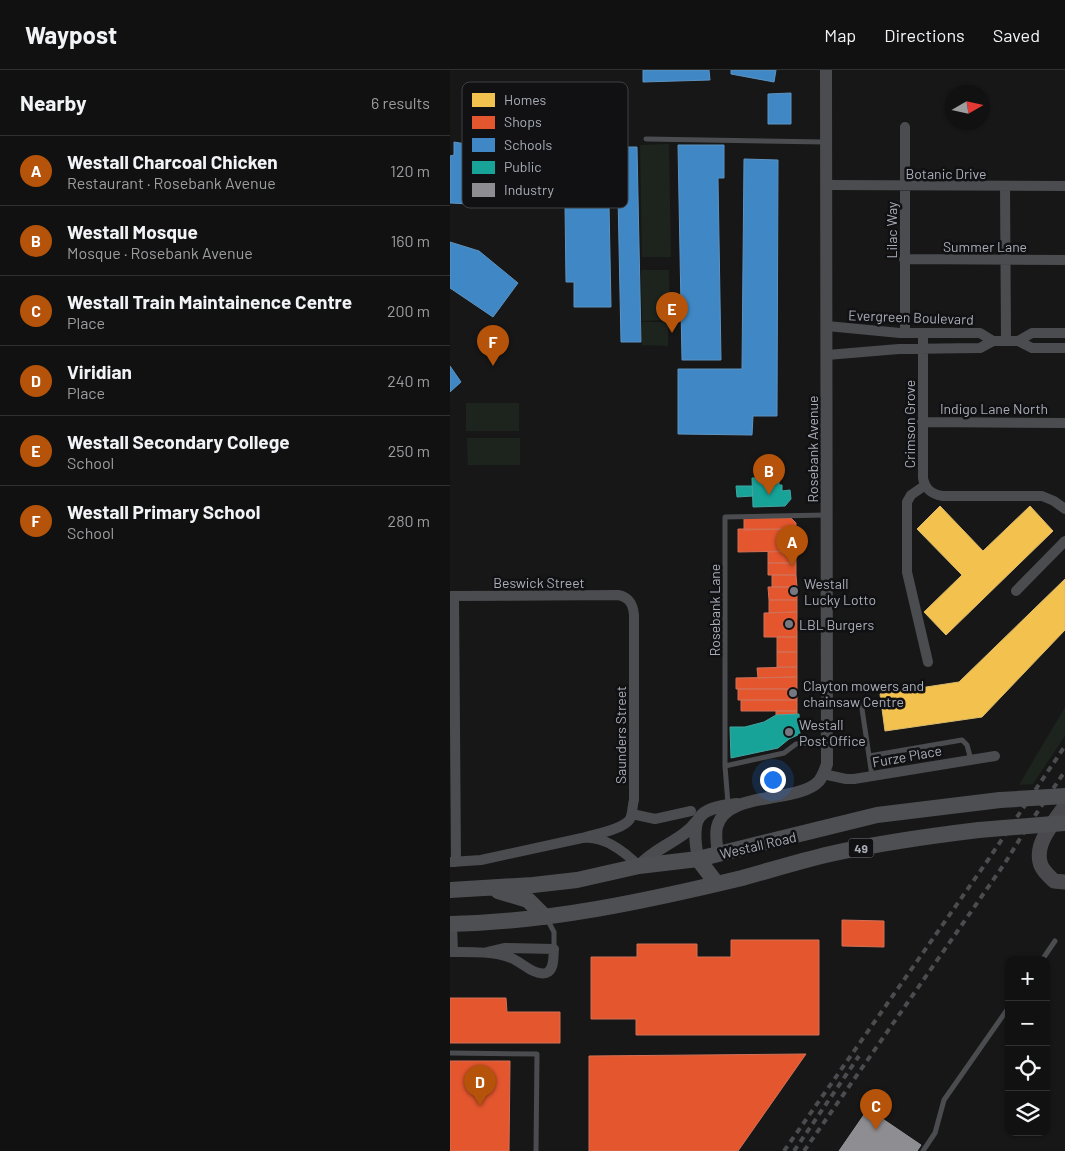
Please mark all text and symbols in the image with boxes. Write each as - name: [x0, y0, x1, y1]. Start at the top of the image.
- text: Waypost: [25, 20, 117, 49]
- text: Map: [824, 24, 856, 46]
- text: Directions: [884, 24, 965, 46]
- text: Saved: [993, 24, 1040, 46]
- legend: [462, 82, 628, 208]
- north arrow: [945, 85, 990, 130]
- text: Nearby: [20, 90, 86, 115]
- text: Homes: [504, 91, 547, 108]
- text: 6 results: [371, 93, 430, 112]
- text: Shops: [504, 113, 542, 130]
- text: Schools: [504, 136, 552, 153]
- text: Westall Charcoal Chicken: [67, 150, 278, 173]
- text: Public: [504, 158, 542, 175]
- text: A: [31, 161, 41, 180]
- text: 120 m: [390, 161, 430, 180]
- street label: Botanic Drive: [906, 165, 986, 182]
- text: Restaurant · Rosebank Avenue: [67, 173, 276, 192]
- text: Industry: [504, 181, 555, 198]
- street label: Lilac Way: [883, 201, 900, 259]
- text: Westall Mosque: [67, 220, 198, 243]
- text: B: [31, 231, 41, 250]
- text: 160 m: [391, 231, 430, 250]
- street label: Summer Lane: [943, 238, 1027, 255]
- text: Mosque · Rosebank Avenue: [67, 243, 253, 262]
- text: Westall Train Maintainence Centre: [67, 290, 352, 313]
- pin: E: [656, 292, 688, 333]
- text: C: [31, 301, 41, 320]
- text: 200 m: [387, 301, 430, 320]
- street label: Evergreen Boulevard: [848, 306, 974, 328]
- text: Place: [67, 313, 105, 332]
- pin: F: [477, 325, 509, 366]
- text: Viridian: [67, 360, 132, 383]
- text: D: [31, 371, 41, 390]
- text: 240 m: [387, 371, 430, 390]
- street label: Crimson Grove: [901, 380, 918, 468]
- text: Place: [67, 383, 105, 402]
- street label: Rosebank Avenue: [804, 396, 821, 503]
- street label: Indigo Lane North: [940, 400, 1048, 417]
- text: Westall Secondary College: [67, 430, 290, 453]
- text: E: [31, 441, 41, 460]
- text: 250 m: [388, 441, 430, 460]
- text: School: [67, 453, 114, 472]
- pin: B: [753, 454, 785, 495]
- text: Westall Primary School: [67, 500, 260, 523]
- text: F: [32, 511, 40, 530]
- text: 280 m: [388, 511, 430, 530]
- text: School: [67, 523, 114, 542]
- pin: A: [776, 525, 808, 566]
- street label: Rosebank Lane: [706, 564, 723, 656]
- street label: Beswick Street: [493, 574, 585, 591]
- place label: Westall Lucky Lotto: [804, 575, 876, 608]
- marker: Westall Lucky Lotto: [788, 585, 800, 597]
- place label: LBL Burgers: [799, 616, 875, 633]
- marker: LBL Burgers: [783, 618, 795, 630]
- place label: Clayton mowers and chainsaw Centre: [803, 677, 924, 710]
- street label: Saunders Street: [612, 686, 629, 784]
- marker: Clayton mowers and chainsaw Centre: [787, 687, 799, 699]
- place label: Westall Post Office: [799, 716, 866, 749]
- marker: Westall Post Office: [783, 726, 795, 738]
- street label: Furze Place: [871, 742, 943, 770]
- your location: [760, 767, 786, 793]
- street label: Westall Road: [718, 828, 798, 862]
- road number: 49: [848, 838, 874, 858]
- map controls: [1005, 956, 1050, 1136]
- button: +: [1005, 956, 1050, 1001]
- button: −: [1005, 1001, 1050, 1046]
- button: locate: [1005, 1046, 1050, 1091]
- pin: D: [464, 1065, 496, 1106]
- pin: C: [860, 1089, 892, 1130]
- button: layers: [1005, 1091, 1050, 1136]

